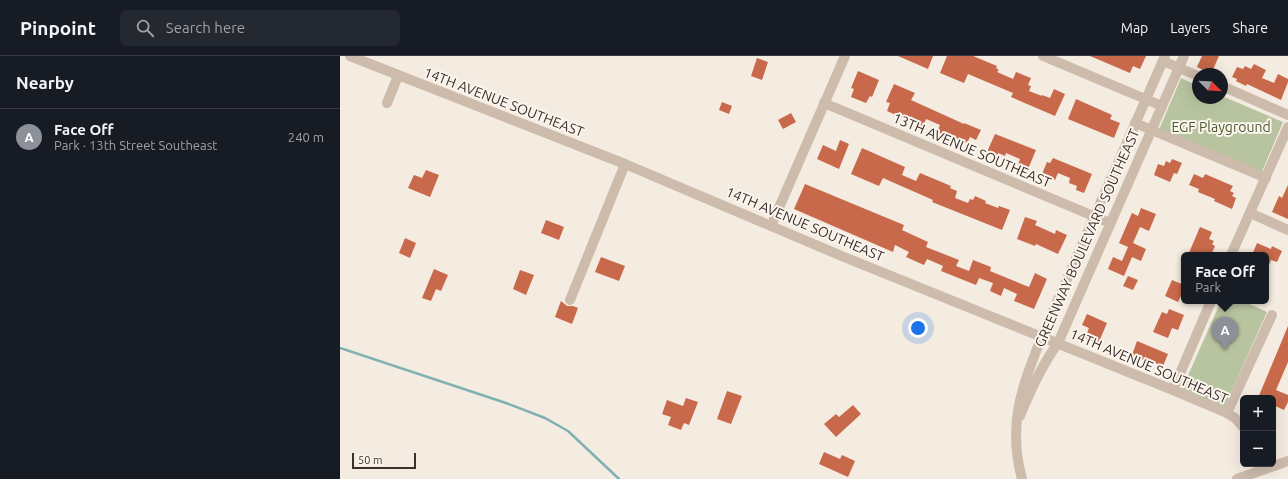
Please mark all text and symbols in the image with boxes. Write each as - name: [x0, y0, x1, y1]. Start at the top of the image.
- search box: [120, 10, 400, 46]
- text: Pinpoint: [20, 17, 96, 39]
- icon: search: [134, 17, 156, 39]
- text: Search here: [166, 19, 245, 36]
- text: Map: [1121, 20, 1148, 36]
- text: Layers: [1170, 20, 1210, 36]
- text: Share: [1232, 20, 1268, 36]
- street label: 14TH AVENUE SOUTHEAST: [422, 64, 586, 140]
- north arrow: [1192, 68, 1228, 104]
- text: Nearby: [16, 73, 74, 92]
- street label: 13TH AVENUE SOUTHEAST: [891, 109, 1054, 191]
- park label: EGF Playground: [1171, 119, 1271, 135]
- text: Face Off: [54, 121, 114, 138]
- street label: GREENWAY BOULEVARD SOUTHEAST: [1031, 126, 1143, 350]
- text: A: [24, 130, 34, 144]
- text: 240 m: [288, 130, 324, 144]
- text: Park · 13th Street Southeast: [54, 138, 217, 152]
- street label: 14TH AVENUE SOUTHEAST: [724, 183, 887, 265]
- popup: [1181, 252, 1269, 304]
- text: Face Off: [1195, 263, 1255, 280]
- text: Park: [1195, 280, 1221, 294]
- pin: A: [1212, 317, 1238, 350]
- your location: [908, 318, 928, 338]
- street label: 14TH AVENUE SOUTHEAST: [1067, 325, 1231, 407]
- map controls: [1240, 395, 1276, 467]
- button: +: [1240, 395, 1276, 431]
- button: −: [1240, 431, 1276, 467]
- scale bar: [352, 451, 416, 470]
- text: 50 m: [358, 454, 382, 466]

